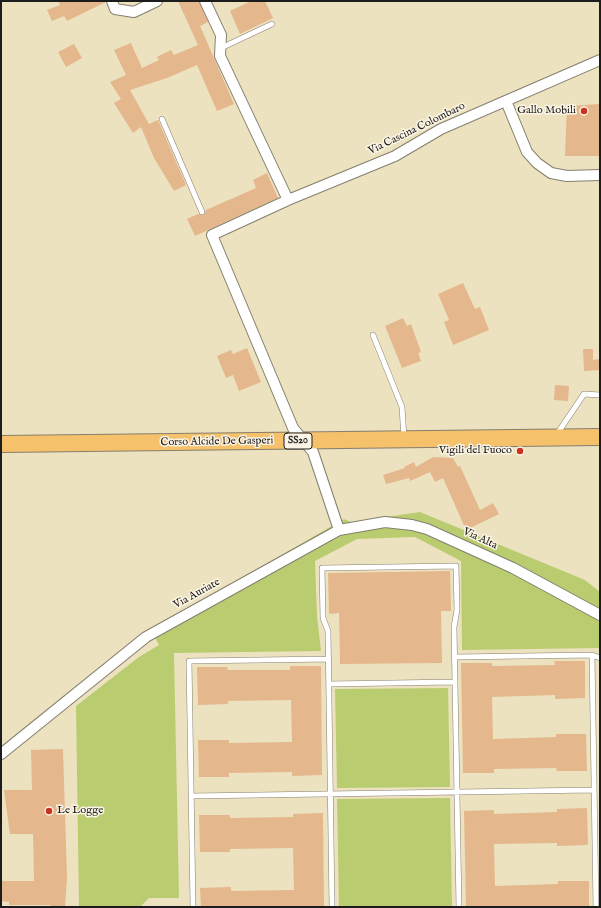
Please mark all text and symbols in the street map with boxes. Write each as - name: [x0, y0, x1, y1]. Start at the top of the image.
- street label: Via Cascina Colombaro: [366, 100, 468, 158]
- place label: Gallo Mobili: [517, 104, 576, 118]
- marker: Gallo Mobili: [579, 106, 589, 116]
- road number: SS20: [284, 433, 312, 449]
- street label: Corso Alcide De Gasperi: [160, 434, 274, 450]
- place label: Vigili del Fuoco: [439, 444, 512, 458]
- marker: Vigili del Fuoco: [515, 446, 525, 456]
- street label: Via Alta: [461, 525, 499, 553]
- street label: Via Auriate: [172, 576, 222, 612]
- place label: Le Logge: [57, 804, 103, 818]
- marker: Le Logge: [44, 806, 54, 816]

